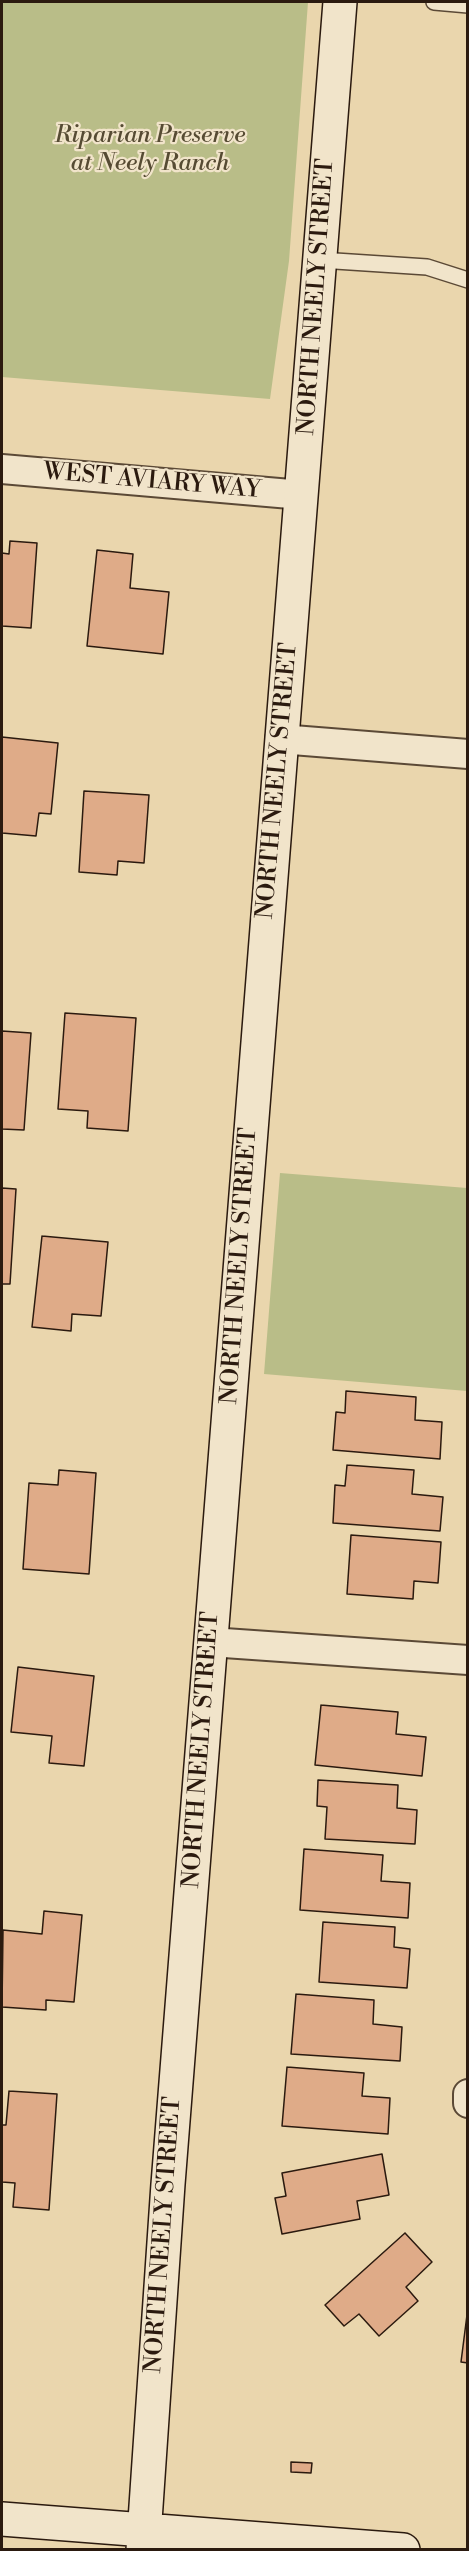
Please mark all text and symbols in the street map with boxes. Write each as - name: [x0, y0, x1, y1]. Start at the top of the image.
- park label: Riparian Preserve at Neely Ranch: [55, 122, 245, 178]
- street label: NORTH NEELY STREET: [293, 158, 341, 436]
- street label: WEST AVIARY WAY: [42, 458, 262, 506]
- street label: NORTH NEELY STREET: [252, 642, 304, 920]
- street label: NORTH NEELY STREET: [216, 1127, 264, 1405]
- street label: NORTH NEELY STREET: [178, 1611, 226, 1889]
- street label: NORTH NEELY STREET: [140, 2096, 188, 2374]

